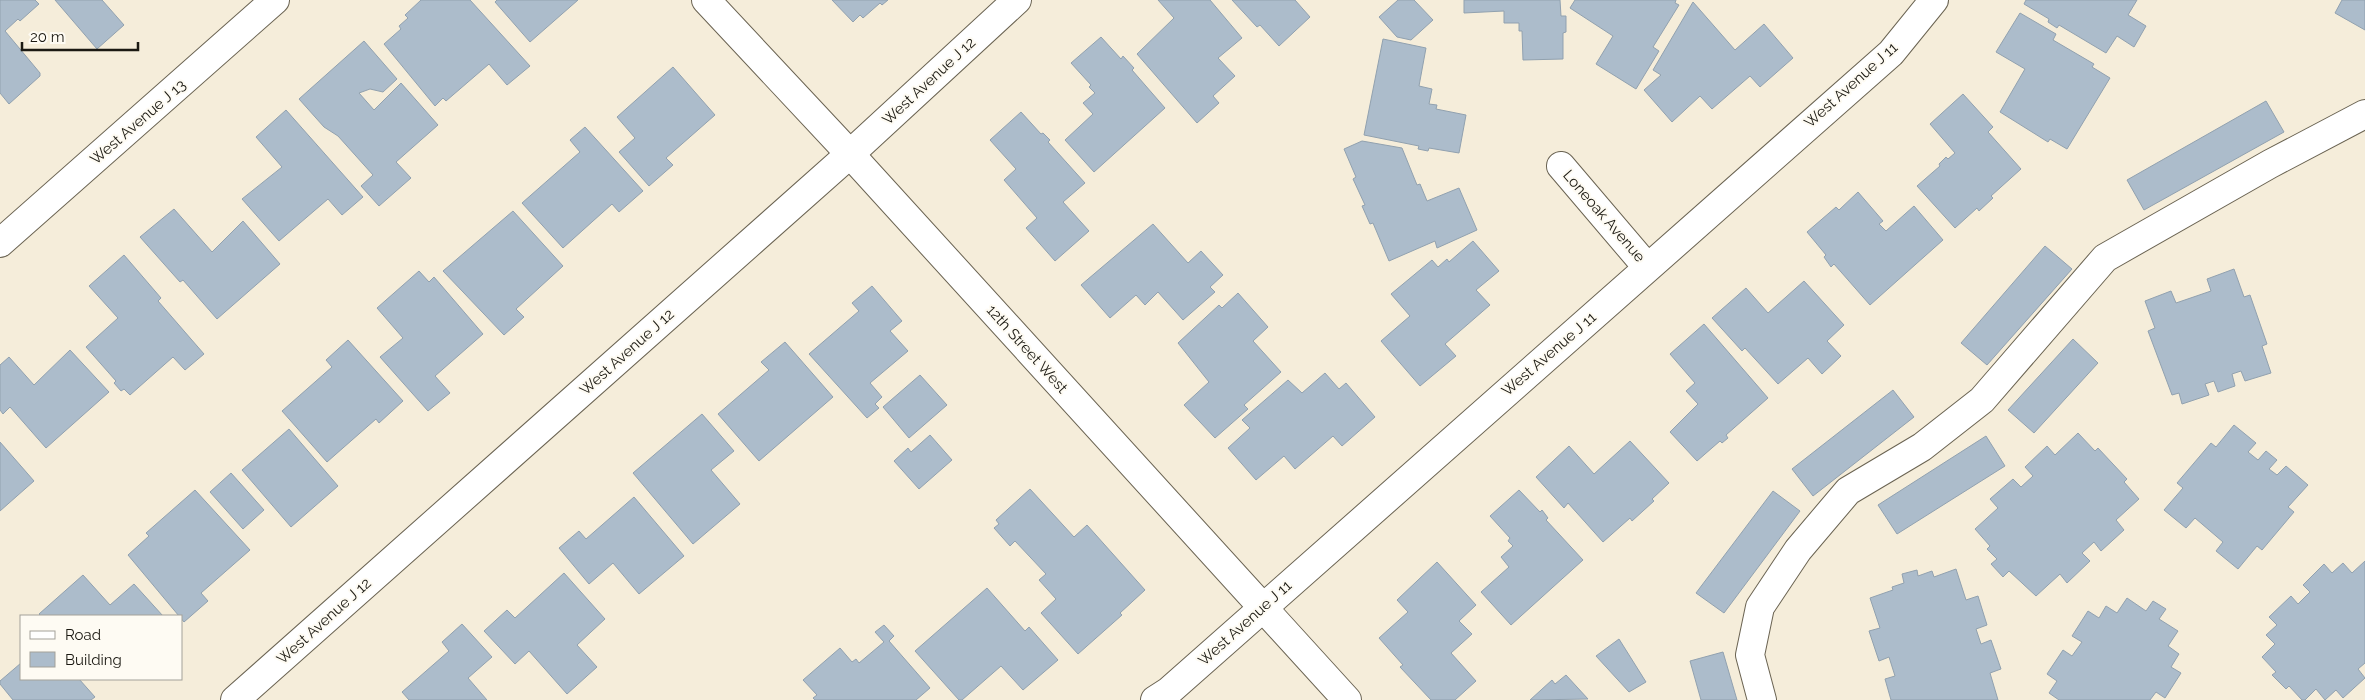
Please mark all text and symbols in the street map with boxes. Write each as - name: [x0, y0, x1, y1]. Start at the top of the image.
- scale bar: [22, 20, 139, 52]
- text: 20 m: [30, 28, 65, 46]
- street label: West Avenue J 12: [879, 33, 979, 129]
- street label: West Avenue J 11: [1801, 38, 1902, 132]
- street label: West Avenue J 13: [87, 76, 189, 168]
- street label: Loneoak Avenue: [1559, 166, 1649, 266]
- street label: 12th Street West: [983, 301, 1071, 397]
- street label: West Avenue J 12: [576, 305, 678, 399]
- street label: West Avenue J 11: [1498, 308, 1600, 400]
- street label: West Avenue J 12: [273, 574, 375, 668]
- street label: West Avenue J 11: [1195, 576, 1296, 670]
- legend: [20, 615, 182, 680]
- text: Road: [65, 626, 101, 644]
- text: Building: [65, 651, 122, 669]

